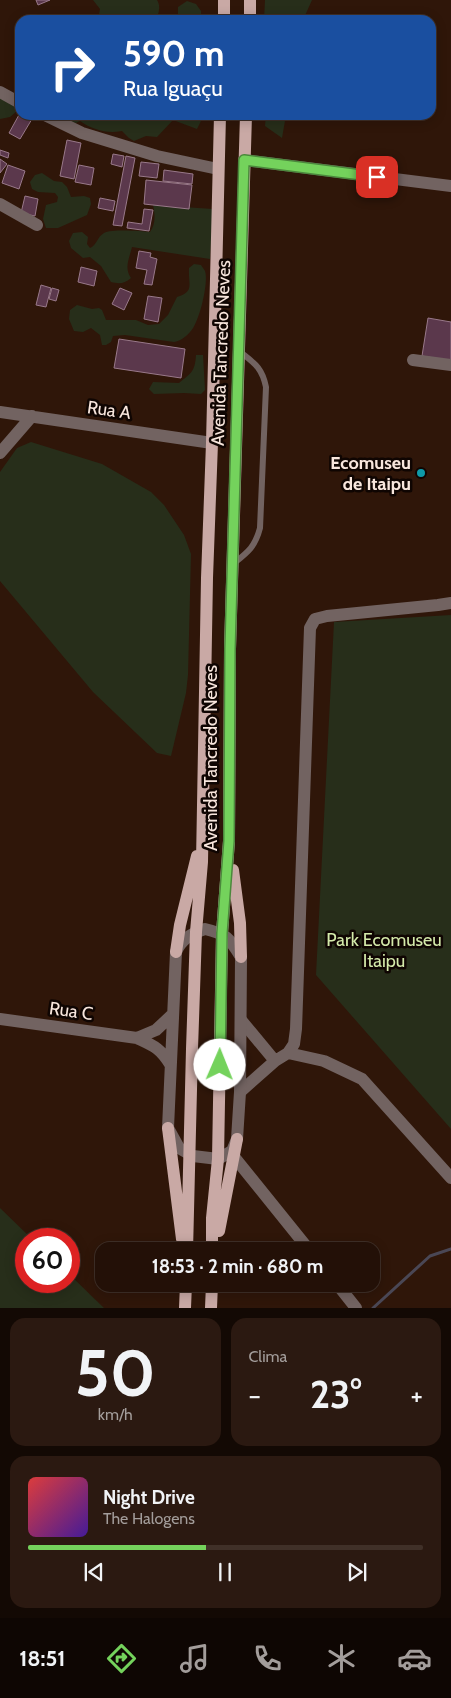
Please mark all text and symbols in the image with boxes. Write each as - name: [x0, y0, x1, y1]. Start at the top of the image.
- text: 590 m: [123, 32, 224, 75]
- icon: right: [40, 35, 105, 100]
- text: Rua Iguaçu: [123, 75, 223, 102]
- pin: [356, 156, 398, 198]
- icon: arrive: [363, 163, 391, 191]
- street label: Avenida Tancredo Neves: [207, 260, 235, 446]
- street label: Rua A: [86, 396, 132, 424]
- place label: Ecomuseu de Itaipu: [330, 452, 411, 495]
- marker: Ecomuseu de Itaipu: [415, 467, 427, 479]
- street label: Avenida Tancredo Neves: [200, 665, 222, 851]
- park label: Park Ecomuseu Itaipu: [326, 929, 442, 972]
- street label: Rua C: [48, 997, 94, 1025]
- position arrow: [193, 1038, 245, 1090]
- speed limit sign: 60: [15, 1228, 80, 1293]
- text: 18:53 · 2 min · 680 m: [152, 1255, 323, 1278]
- text: 50: [75, 1333, 156, 1412]
- text: Clima: [249, 1347, 287, 1366]
- text: 23°: [310, 1371, 362, 1418]
- text: −: [249, 1378, 261, 1412]
- text: +: [411, 1378, 423, 1412]
- text: km/h: [98, 1405, 133, 1424]
- text: Night Drive: [103, 1486, 195, 1509]
- text: The Halogens: [103, 1509, 195, 1528]
- icon: previous: [80, 1558, 108, 1586]
- icon: pause: [211, 1558, 239, 1586]
- icon: next: [343, 1558, 371, 1586]
- icon: directions: [104, 1641, 139, 1676]
- icon: music: [177, 1641, 212, 1676]
- icon: phone: [250, 1641, 285, 1676]
- icon: climate: [324, 1641, 359, 1676]
- icon: car: [397, 1641, 432, 1676]
- text: 18:51: [19, 1645, 65, 1672]

